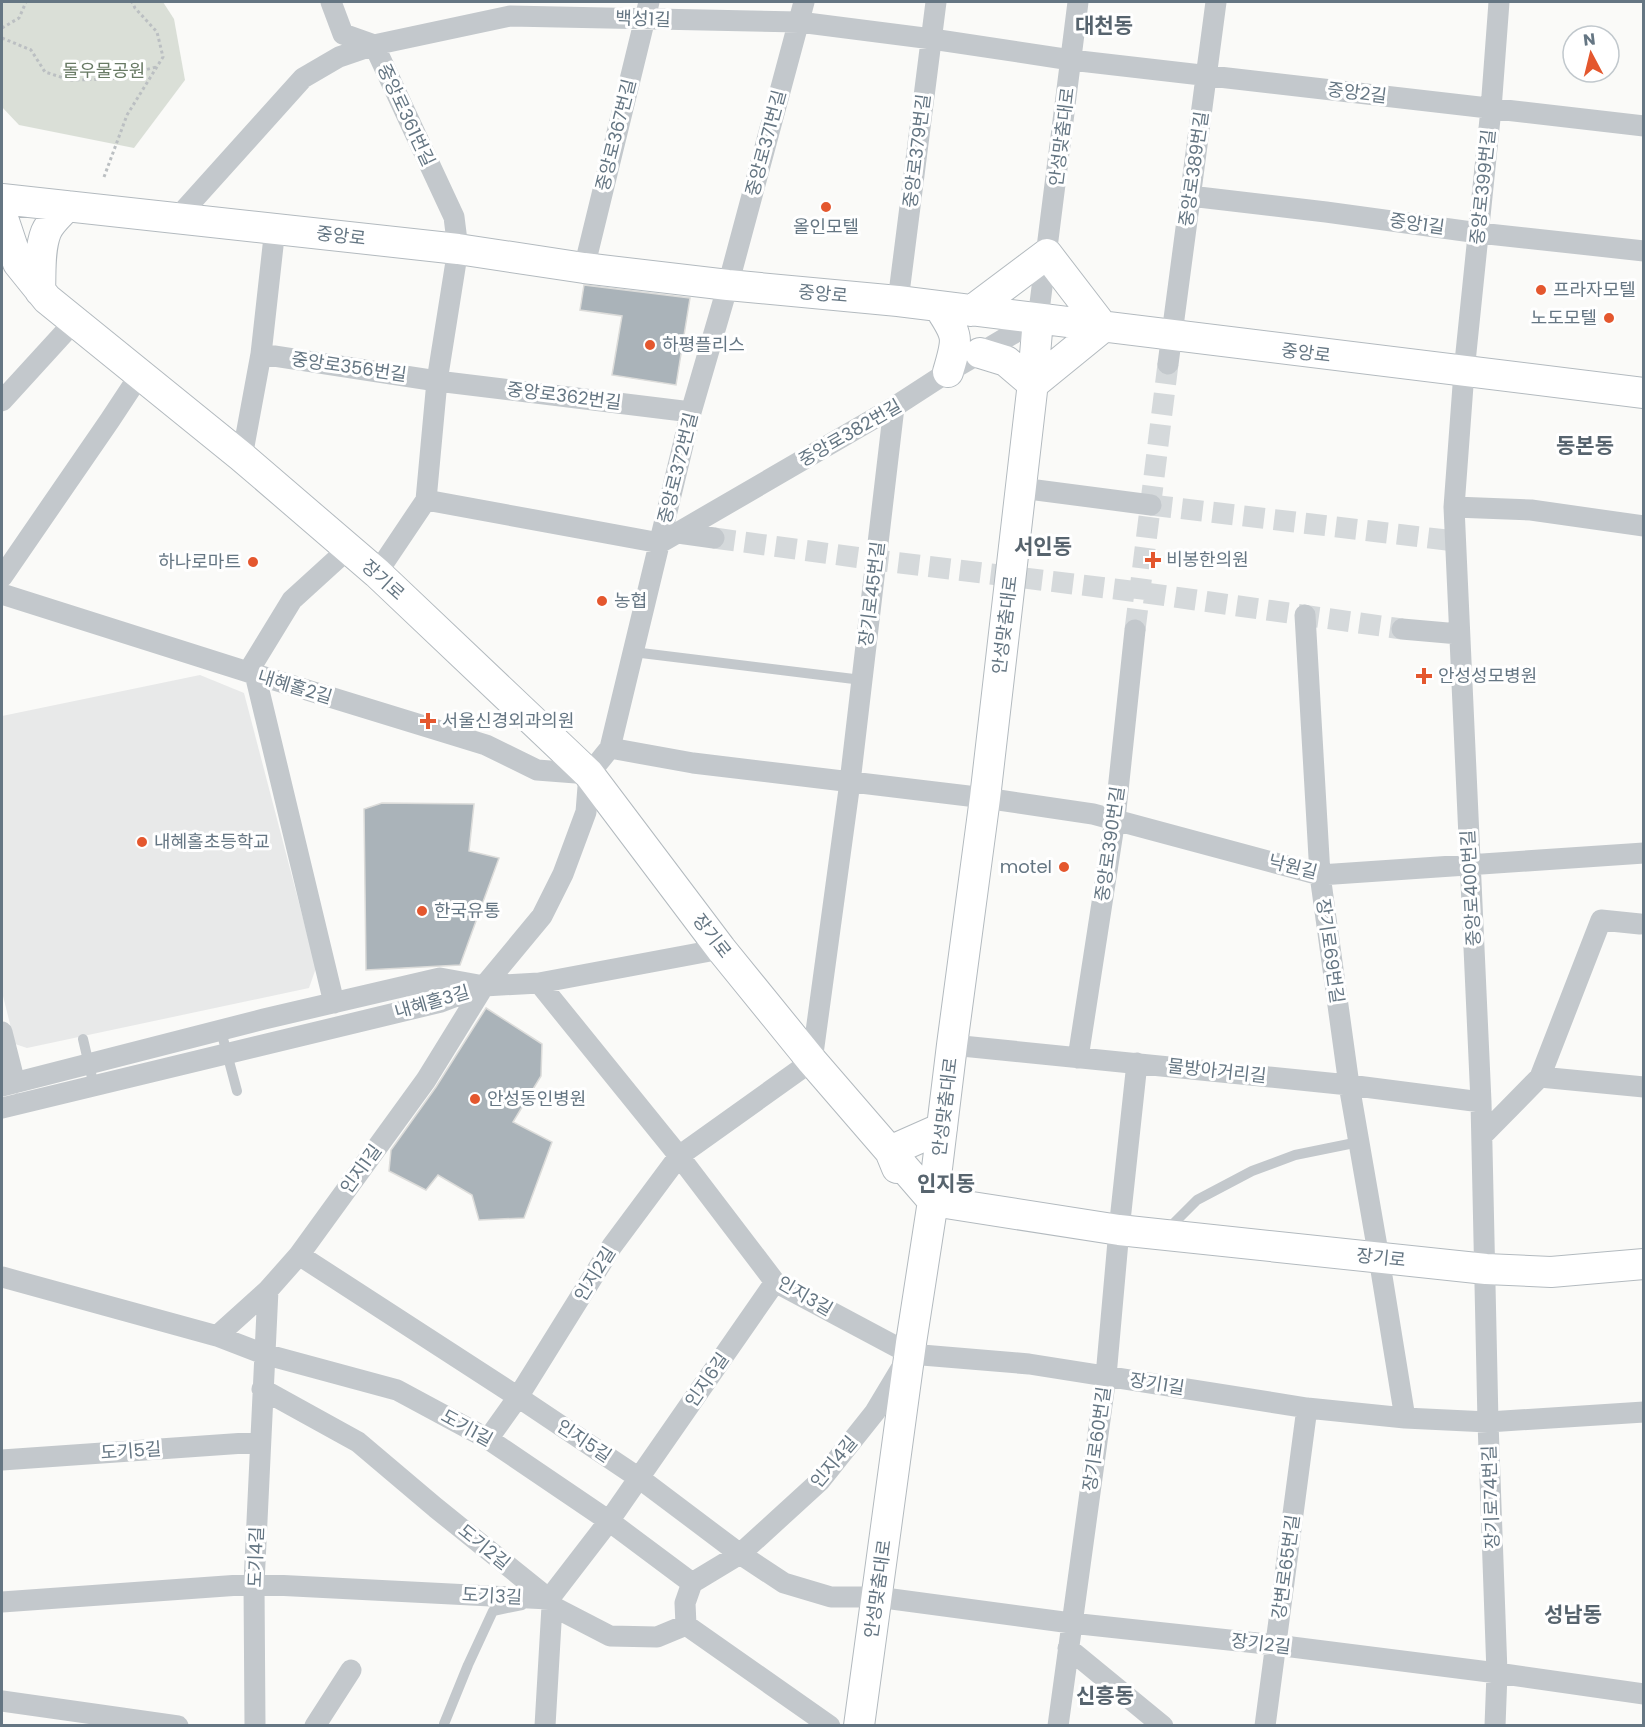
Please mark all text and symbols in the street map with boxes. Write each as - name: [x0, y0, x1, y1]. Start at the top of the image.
- street label: 백성1길: [615, 5, 671, 32]
- district label: 대천동: [1075, 11, 1133, 40]
- north arrow: [1561, 24, 1621, 84]
- text: N: [1582, 27, 1597, 52]
- park label: 돌우물공원: [63, 58, 145, 83]
- street label: 중앙로361번길: [372, 59, 441, 170]
- street label: 중앙로367번길: [590, 76, 642, 194]
- street label: 중앙2길: [1326, 76, 1388, 109]
- street label: 안성맞춤대로: [1043, 86, 1080, 188]
- street label: 중앙로371번길: [739, 87, 792, 199]
- street label: 중앙로379번길: [897, 93, 936, 209]
- street label: 중앙로389번길: [1173, 110, 1214, 228]
- street label: 중앙로399번길: [1464, 128, 1501, 246]
- marker: 올인모텔: [819, 200, 833, 214]
- street label: 중앙1길: [1388, 207, 1446, 240]
- place label: 올인모텔: [793, 214, 859, 239]
- street label: 중앙로: [315, 220, 367, 251]
- place label: 프라자모텔: [1553, 277, 1636, 302]
- street label: 중앙로: [797, 279, 849, 308]
- marker: 프라자모텔: [1534, 283, 1548, 297]
- place label: 노도모텔: [1531, 305, 1597, 330]
- marker: 노도모텔: [1602, 311, 1616, 325]
- place label: 하평플리스: [662, 332, 745, 357]
- street label: 중앙로: [1280, 337, 1332, 368]
- marker: 하평플리스: [643, 338, 657, 352]
- street label: 중앙로356번길: [290, 346, 408, 387]
- street label: 중앙로362번길: [505, 376, 623, 415]
- street label: 중앙로382번길: [794, 393, 906, 472]
- street label: 중앙로372번길: [652, 410, 703, 526]
- district label: 동본동: [1556, 431, 1614, 460]
- district label: 서인동: [1014, 532, 1072, 561]
- street label: 장기로45번길: [853, 540, 890, 648]
- place label: 비봉한의원: [1166, 547, 1249, 572]
- place label: 하나로마트: [158, 549, 241, 574]
- marker: 비봉한의원: [1144, 551, 1162, 569]
- street label: 장기로: [357, 554, 410, 606]
- marker: 하나로마트: [246, 555, 260, 569]
- street label: 안성맞춤대로: [986, 574, 1023, 676]
- place label: 농협: [614, 588, 647, 613]
- marker: 농협: [595, 594, 609, 608]
- street label: 내혜홀2길: [255, 663, 335, 710]
- place label: 안성성모병원: [1438, 663, 1537, 688]
- marker: 안성성모병원: [1415, 667, 1433, 685]
- place label: 서울신경외과의원: [442, 708, 574, 733]
- marker: 서울신경외과의원: [419, 712, 437, 730]
- street label: 중앙로390번길: [1089, 785, 1130, 903]
- place label: 내혜홀초등학교: [154, 829, 270, 854]
- street label: 중앙로400번길: [1455, 829, 1486, 947]
- marker: 내혜홀초등학교: [135, 835, 149, 849]
- street label: 낙원길: [1266, 848, 1320, 885]
- place label: motel: [1000, 854, 1052, 879]
- marker: motel: [1057, 860, 1071, 874]
- street label: 장기로69번길: [1311, 897, 1350, 1005]
- place label: 한국유통: [434, 898, 500, 923]
- marker: 한국유통: [415, 904, 429, 918]
- street label: 장기로: [687, 908, 738, 963]
- street label: 내혜홀3길: [391, 979, 472, 1024]
- street label: 물방아거리길: [1166, 1053, 1268, 1088]
- street label: 안성맞춤대로: [926, 1056, 963, 1158]
- place label: 안성동인병원: [487, 1086, 586, 1111]
- marker: 안성동인병원: [468, 1092, 482, 1106]
- street label: 인지1길: [334, 1139, 387, 1198]
- district label: 인지동: [917, 1169, 975, 1198]
- street label: 인지2길: [568, 1242, 621, 1306]
- street label: 장기로: [1355, 1242, 1407, 1273]
- street label: 인지3길: [773, 1270, 838, 1321]
- street label: 인지6길: [679, 1348, 734, 1412]
- street label: 장기1길: [1128, 1367, 1186, 1400]
- street label: 장기로60번길: [1077, 1385, 1116, 1493]
- street label: 도기1길: [437, 1403, 498, 1452]
- street label: 인지5길: [552, 1413, 617, 1468]
- street label: 인지4길: [804, 1430, 863, 1493]
- street label: 도기5길: [100, 1436, 162, 1465]
- street label: 장기로74번길: [1476, 1445, 1505, 1549]
- street label: 강변로65번길: [1266, 1513, 1305, 1621]
- street label: 도기2길: [453, 1518, 516, 1575]
- street label: 도기4길: [242, 1526, 269, 1588]
- street label: 안성맞춤대로: [858, 1538, 897, 1640]
- street label: 도기3길: [461, 1581, 523, 1610]
- district label: 성남동: [1544, 1600, 1602, 1629]
- street label: 장기2길: [1230, 1627, 1292, 1660]
- district label: 신흥동: [1076, 1681, 1134, 1710]

